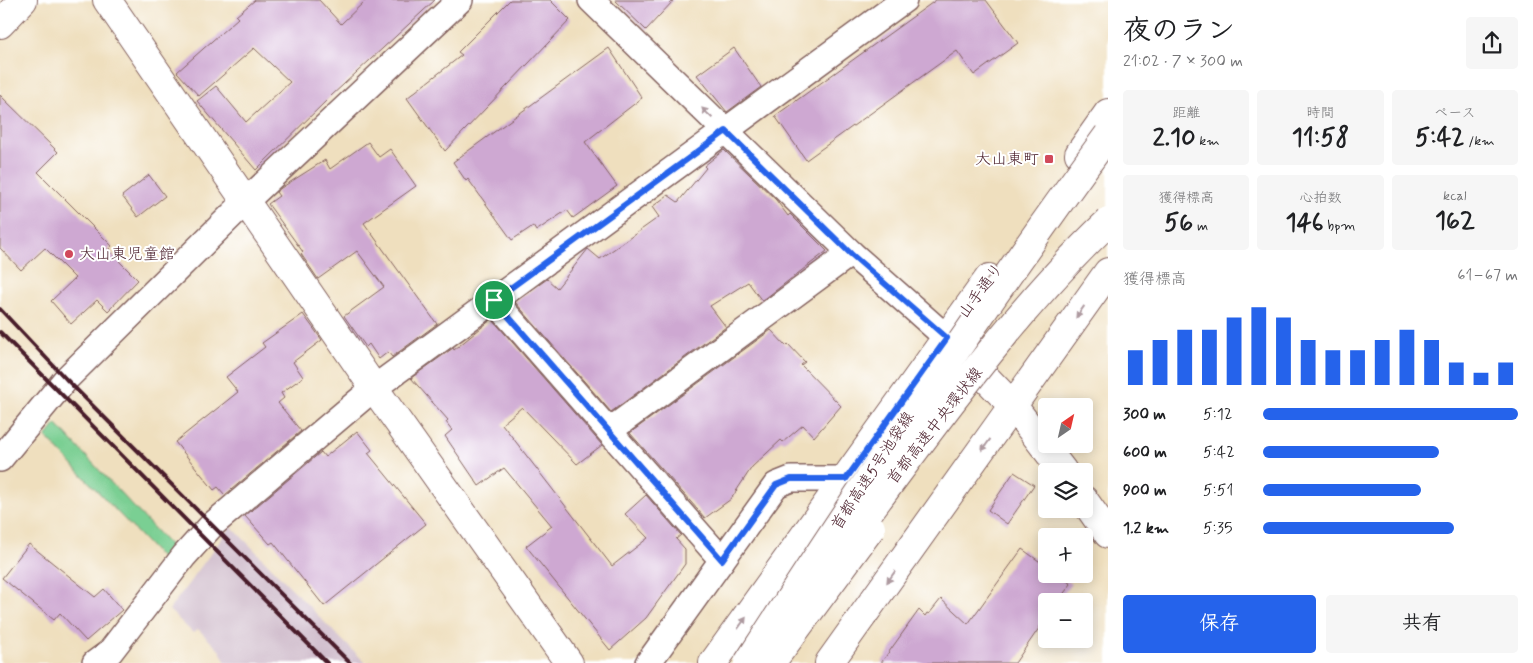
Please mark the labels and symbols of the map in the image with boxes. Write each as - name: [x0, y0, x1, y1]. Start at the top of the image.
- one-way arrow: [701, 107, 713, 119]
- place label: 大山東町: [975, 149, 1039, 170]
- marker: 大山東町: [1043, 153, 1055, 165]
- place label: 大山東児童館: [79, 244, 175, 265]
- marker: 大山東児童館: [63, 248, 75, 260]
- street label: 山手通り: [954, 259, 1008, 323]
- pin: [473, 279, 515, 321]
- one-way arrow: [1075, 306, 1085, 319]
- street label: 首都高速中央環状線: [882, 363, 988, 489]
- north arrow: [1038, 398, 1092, 452]
- street label: 首都高速5号池袋線: [827, 408, 919, 534]
- one-way arrow: [981, 438, 991, 452]
- one-way arrow: [886, 570, 896, 584]
- one-way arrow: [737, 617, 747, 630]

